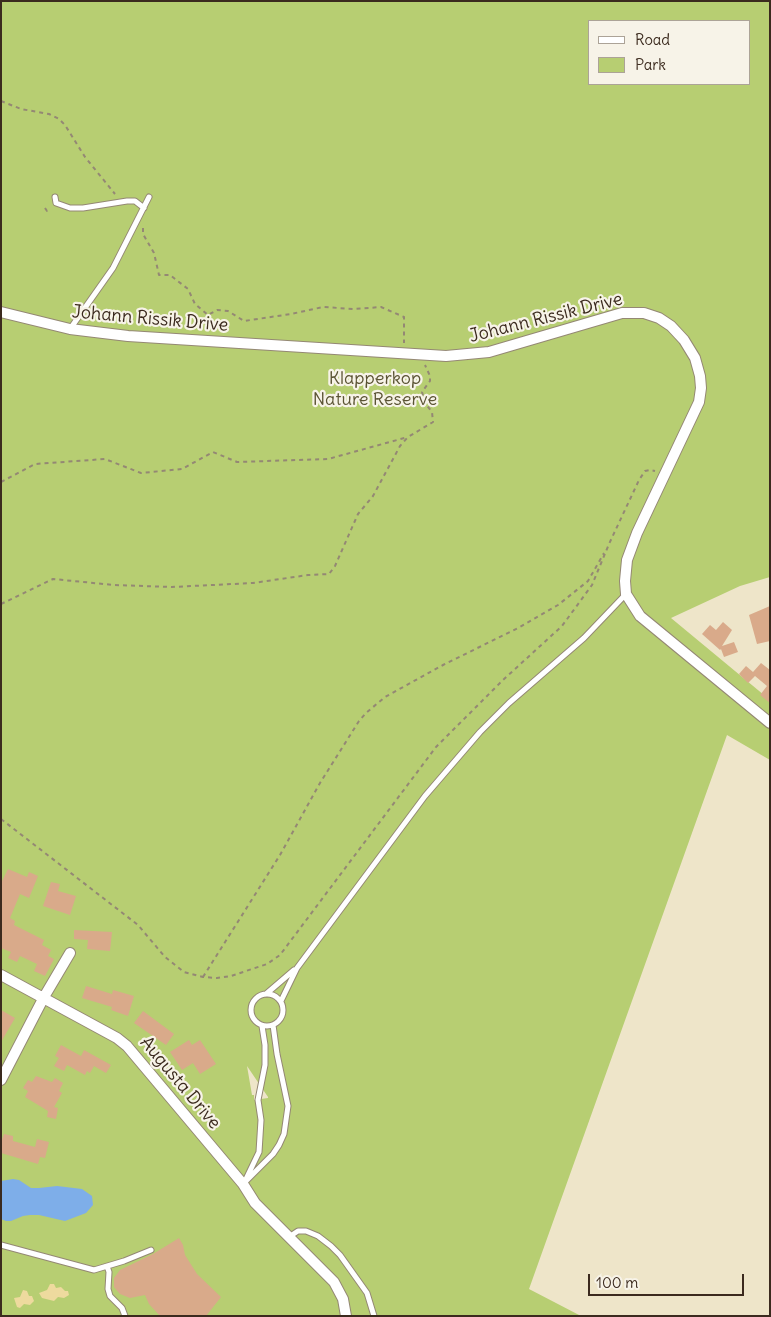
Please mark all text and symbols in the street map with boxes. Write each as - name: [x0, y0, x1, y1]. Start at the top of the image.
- legend: [588, 20, 751, 85]
- text: Road: [635, 30, 670, 49]
- text: Park: [635, 55, 666, 74]
- street label: Johann Rissik Drive: [467, 289, 625, 347]
- street label: Johann Rissik Drive: [71, 301, 229, 337]
- park label: Klapperkop Nature Reserve: [313, 368, 437, 410]
- street label: Augusta Drive: [135, 1032, 225, 1134]
- scale bar: [591, 1264, 747, 1296]
- text: 100 m: [596, 1273, 638, 1292]

